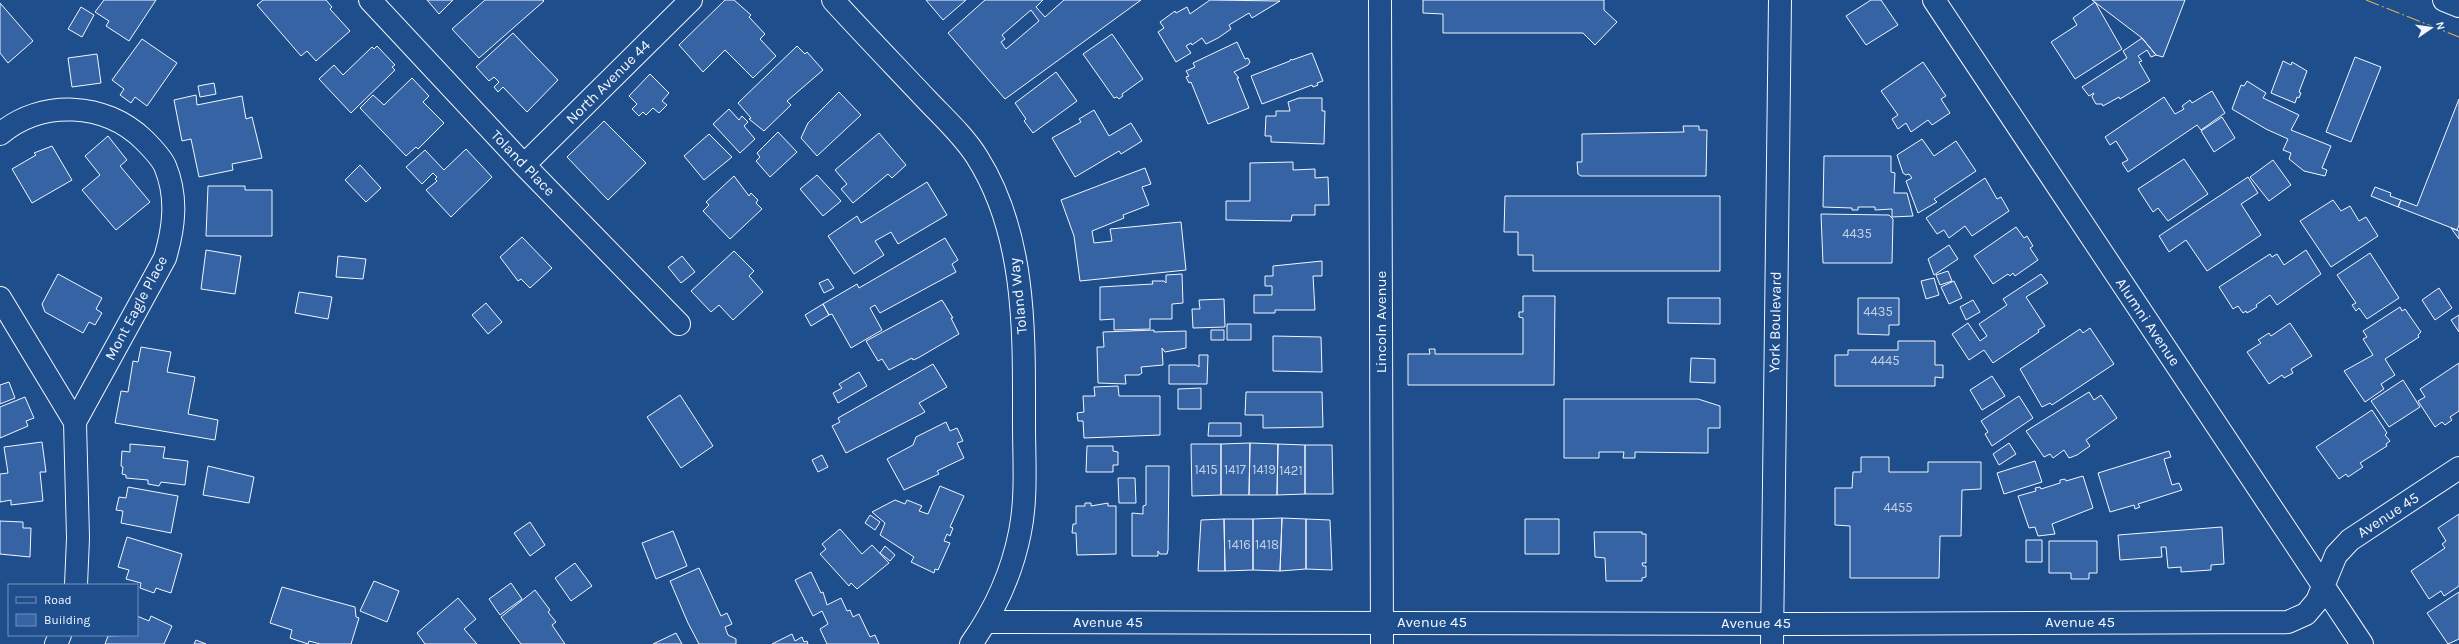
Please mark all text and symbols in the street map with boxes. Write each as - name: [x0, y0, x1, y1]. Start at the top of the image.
- north arrow: [2411, 8, 2451, 48]
- text: N: [2433, 21, 2447, 31]
- street label: North Avenue 44: [562, 36, 654, 128]
- street label: Toland Place: [487, 126, 559, 200]
- house number: 4435: [1842, 226, 1872, 241]
- street label: Mont Eagle Place: [101, 253, 171, 363]
- street label: Toland Way: [1005, 257, 1031, 335]
- street label: Lincoln Avenue: [1372, 271, 1390, 373]
- street label: York Boulevard: [1765, 271, 1785, 373]
- street label: Alumni Avenue: [2112, 275, 2184, 369]
- house number: 4435: [1863, 304, 1893, 319]
- house number: 4445: [1870, 353, 1900, 368]
- house number: 1415: [1194, 462, 1218, 477]
- house number: 1417: [1224, 462, 1246, 477]
- house number: 1419: [1252, 462, 1276, 477]
- house number: 1421: [1279, 463, 1303, 478]
- street label: Avenue 45: [2354, 488, 2422, 542]
- house number: 4455: [1883, 500, 1913, 515]
- house number: 1416: [1227, 537, 1251, 552]
- house number: 1418: [1255, 537, 1279, 552]
- legend: [8, 584, 138, 636]
- text: Road: [44, 593, 72, 607]
- text: Building: [44, 613, 91, 627]
- street label: Avenue 45: [1073, 613, 1143, 631]
- street label: Avenue 45: [1397, 613, 1467, 631]
- street label: Avenue 45: [2045, 613, 2115, 631]
- street label: Avenue 45: [1721, 614, 1791, 632]

